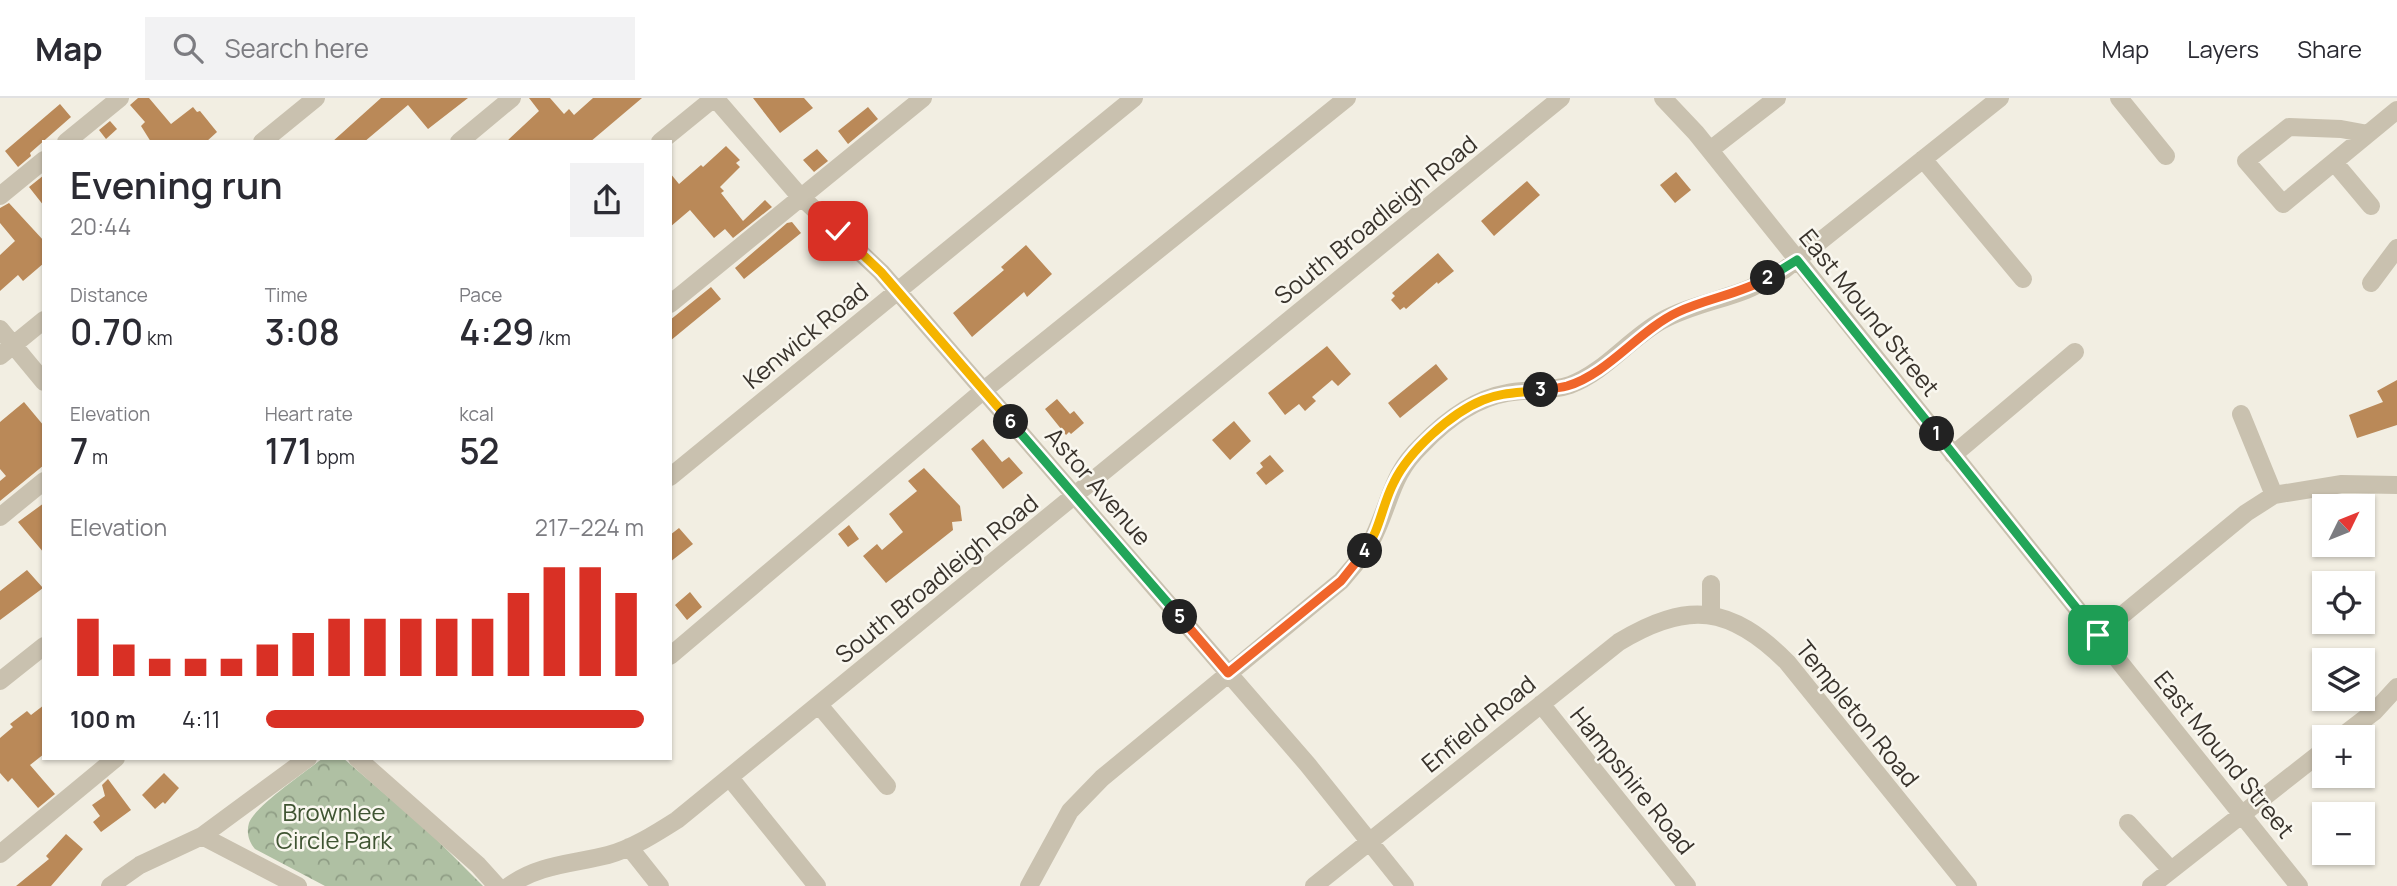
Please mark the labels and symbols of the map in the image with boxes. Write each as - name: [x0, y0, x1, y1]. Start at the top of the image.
- street label: South Broadleigh Road: [1267, 127, 1483, 311]
- pin: [808, 201, 868, 261]
- street label: East Mound Street: [1792, 221, 1948, 403]
- pin: 2: [1750, 260, 1786, 296]
- street label: Kenwick Road: [736, 274, 874, 396]
- pin: 3: [1524, 372, 1558, 408]
- pin: 6: [993, 404, 1028, 440]
- pin: 1: [1920, 416, 1954, 452]
- street label: Astor Avenue: [1038, 420, 1160, 552]
- street label: South Broadleigh Road: [828, 486, 1044, 670]
- north arrow: [2312, 494, 2375, 556]
- pin: 4: [1348, 533, 1382, 568]
- pin: 5: [1162, 600, 1198, 634]
- pin: [2068, 605, 2128, 665]
- street label: Templeton Road: [1789, 633, 1927, 793]
- street label: East Mound Street: [2147, 663, 2303, 845]
- street label: Enfield Road: [1414, 667, 1542, 779]
- street label: Hampshire Road: [1563, 699, 1703, 861]
- park label: Brownlee Circle Park: [276, 795, 393, 856]

